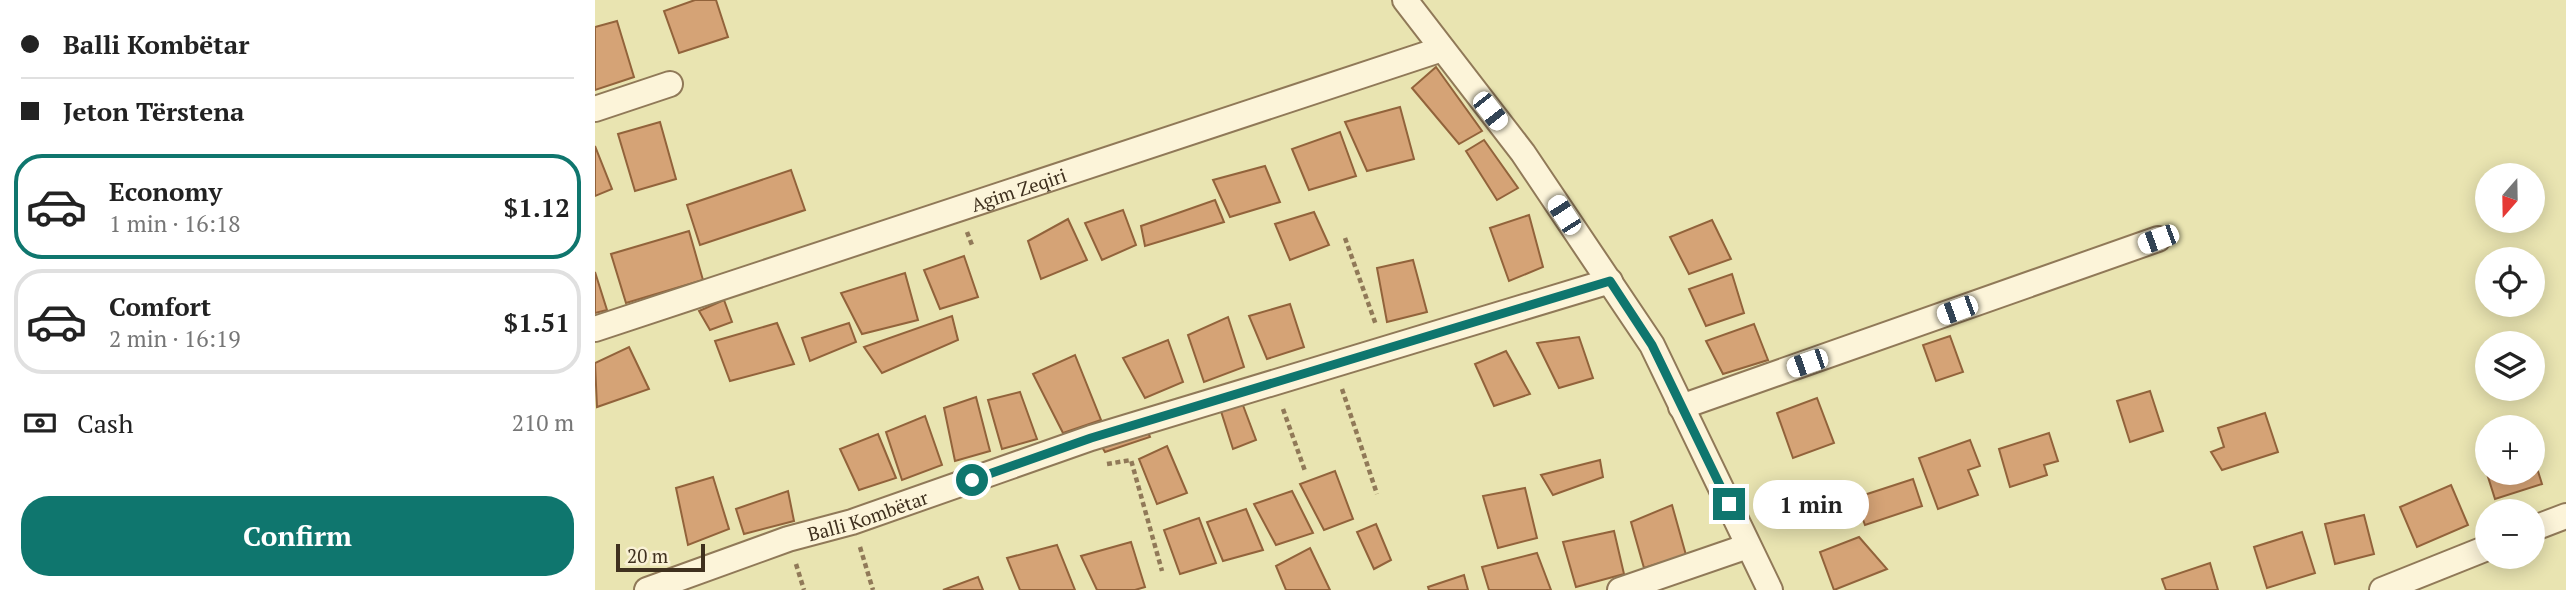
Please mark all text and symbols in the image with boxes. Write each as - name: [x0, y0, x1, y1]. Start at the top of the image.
- text: Balli Kombëtar: [63, 27, 249, 61]
- car: [1469, 88, 1512, 134]
- text: Jeton Tërstena: [63, 94, 244, 128]
- street label: Agim Zeqiri: [968, 162, 1069, 216]
- north arrow: [2475, 163, 2545, 233]
- map controls: [2475, 163, 2545, 569]
- text: Economy: [109, 174, 222, 208]
- icon: car: [25, 175, 88, 238]
- text: $1.12: [504, 190, 570, 224]
- car: [1544, 192, 1585, 238]
- text: 1 min · 16:18: [109, 208, 241, 239]
- car: [2135, 222, 2182, 256]
- button: locate: [2475, 247, 2545, 317]
- text: Comfort: [109, 289, 211, 323]
- icon: car: [25, 290, 88, 353]
- car: [1934, 293, 1981, 327]
- text: $1.51: [504, 305, 570, 339]
- text: 2 min · 16:19: [109, 323, 241, 354]
- button: layers: [2475, 331, 2545, 401]
- car: [1784, 346, 1831, 380]
- icon: cash: [21, 404, 59, 442]
- text: Cash: [77, 406, 133, 440]
- text: 210 m: [512, 407, 574, 438]
- button: +: [2475, 415, 2545, 485]
- route start: [956, 464, 988, 496]
- callout: 1 min: [1753, 480, 1869, 528]
- street label: Balli Kombëtar: [805, 484, 932, 546]
- route end: [1713, 488, 1745, 520]
- text: 1 min: [1780, 489, 1842, 520]
- button: Confirm: [21, 496, 574, 576]
- button: −: [2475, 499, 2545, 569]
- scale bar: [616, 541, 705, 573]
- text: 20 m: [627, 543, 668, 568]

